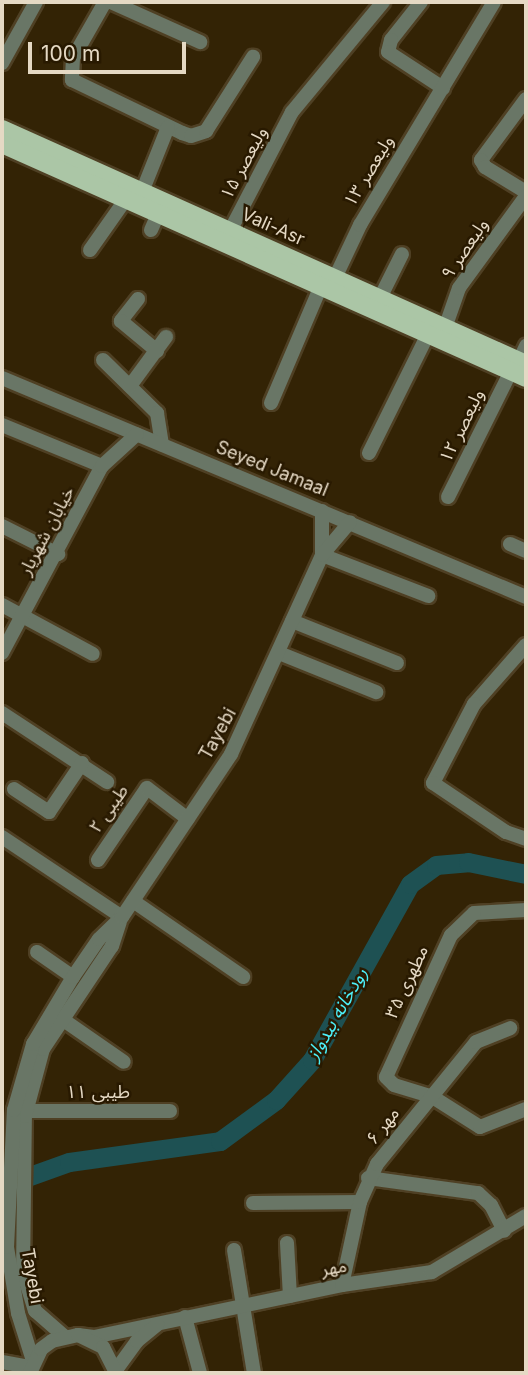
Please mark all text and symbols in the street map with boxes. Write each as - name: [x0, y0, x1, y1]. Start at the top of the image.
- scale bar: [32, 28, 189, 72]
- text: 100 m: [41, 41, 100, 66]
- street label: ولیعصر ۱۵: [216, 123, 272, 203]
- street label: ولیعصر ۱۳: [339, 132, 399, 210]
- street label: Vali-Asr: [238, 204, 308, 250]
- street label: ولیعصر ۹: [437, 215, 493, 283]
- street label: ولیعصر ۱۲: [435, 386, 489, 466]
- street label: Seyed Jamaal: [213, 437, 331, 501]
- street label: خیابان شهریار: [15, 483, 79, 579]
- street label: Tayebi: [195, 704, 241, 764]
- street label: طیبی ۲: [85, 781, 133, 837]
- street label: مطهری ۳۵: [381, 942, 433, 1022]
- water label: رودخانه بیدواز: [301, 964, 373, 1064]
- street label: طیبی ۱۱: [66, 1081, 130, 1103]
- street label: مهر ۶: [362, 1103, 404, 1149]
- street label: Tayebi: [17, 1247, 47, 1305]
- street label: مهر: [319, 1255, 349, 1281]

